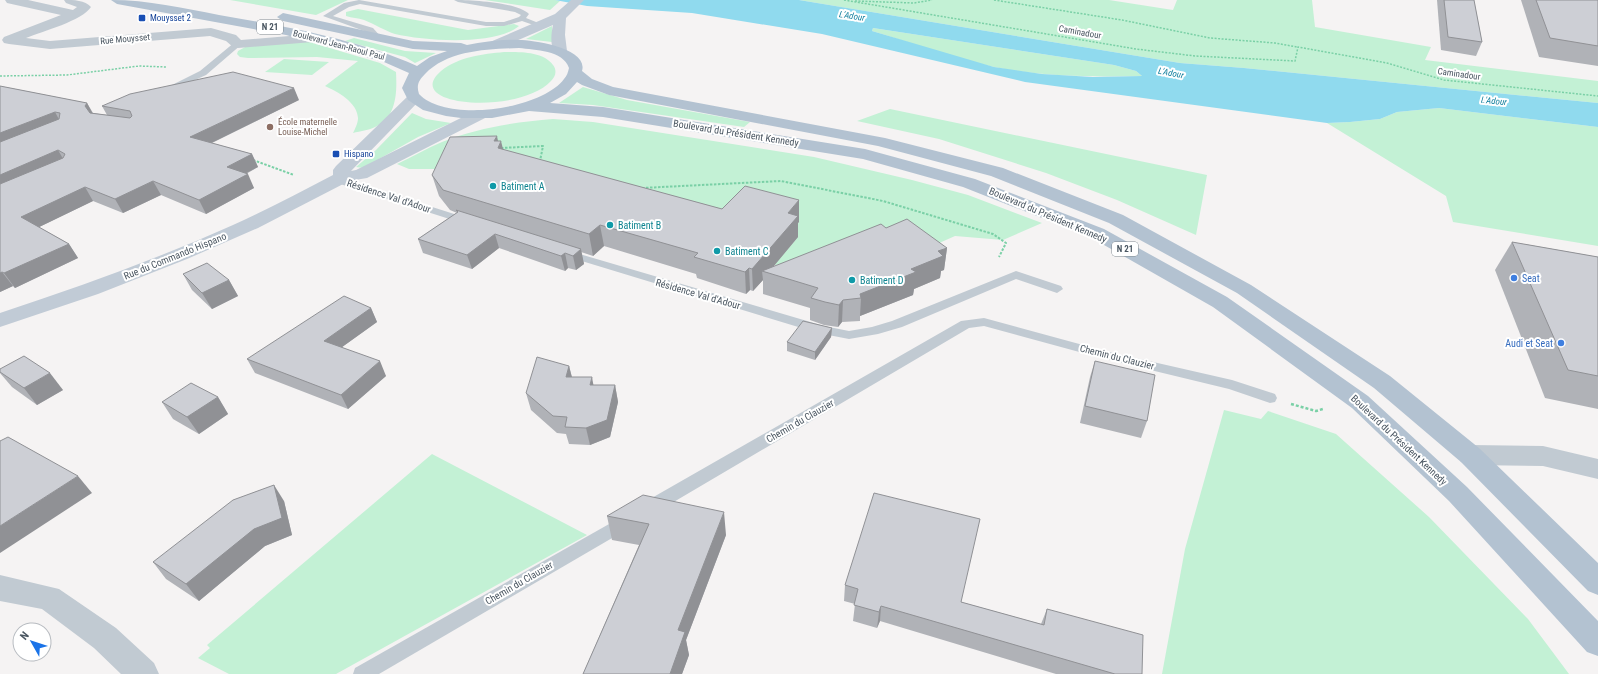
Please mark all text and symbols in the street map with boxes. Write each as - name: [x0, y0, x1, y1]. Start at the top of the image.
- water label: L'Adour: [838, 9, 866, 23]
- marker: Mouysset 2: [137, 13, 147, 23]
- place label: Mouysset 2: [150, 13, 192, 23]
- road number: N 21: [257, 20, 283, 34]
- street label: Caminadour: [1058, 23, 1102, 41]
- street label: Boulevard Jean-Raoul Paul: [292, 28, 386, 62]
- street label: Rue Mouysset: [100, 32, 151, 46]
- water label: L'Adour: [1157, 66, 1185, 80]
- street label: Caminadour: [1437, 66, 1481, 82]
- water label: L'Adour: [1481, 95, 1508, 107]
- place label: École maternelle Louise-Michel: [278, 116, 337, 137]
- street label: Boulevard du Président Kennedy: [673, 118, 799, 148]
- marker: École maternelle Louise-Michel: [265, 122, 275, 132]
- marker: Hispano: [331, 149, 341, 159]
- place label: Hispano: [344, 149, 374, 159]
- street label: Résidence Val d'Adour: [346, 177, 432, 215]
- marker: Batiment A: [488, 181, 498, 191]
- place label: Batiment A: [501, 181, 545, 192]
- street label: Boulevard du Président Kennedy: [987, 185, 1109, 245]
- marker: Batiment B: [605, 220, 615, 230]
- place label: Batiment B: [618, 220, 661, 231]
- street label: Rue du Commando Hispano: [122, 230, 228, 282]
- road number: N 21: [1112, 242, 1138, 256]
- marker: Batiment C: [712, 246, 722, 256]
- place label: Batiment C: [725, 246, 769, 257]
- marker: Seat: [1509, 273, 1519, 283]
- place label: Seat: [1522, 273, 1540, 284]
- marker: Batiment D: [847, 275, 857, 285]
- place label: Batiment D: [860, 275, 904, 286]
- street label: Résidence Val d'Adour: [654, 277, 742, 311]
- place label: Audi et Seat: [1505, 338, 1553, 349]
- marker: Audi et Seat: [1556, 338, 1566, 348]
- street label: Chemin du Clauzier: [1079, 342, 1155, 372]
- street label: Boulevard du Président Kennedy: [1349, 393, 1449, 487]
- street label: Chemin du Clauzier: [764, 397, 836, 445]
- street label: Chemin du Clauzier: [483, 559, 555, 607]
- north arrow: [12, 622, 52, 662]
- text: N: [17, 629, 32, 643]

